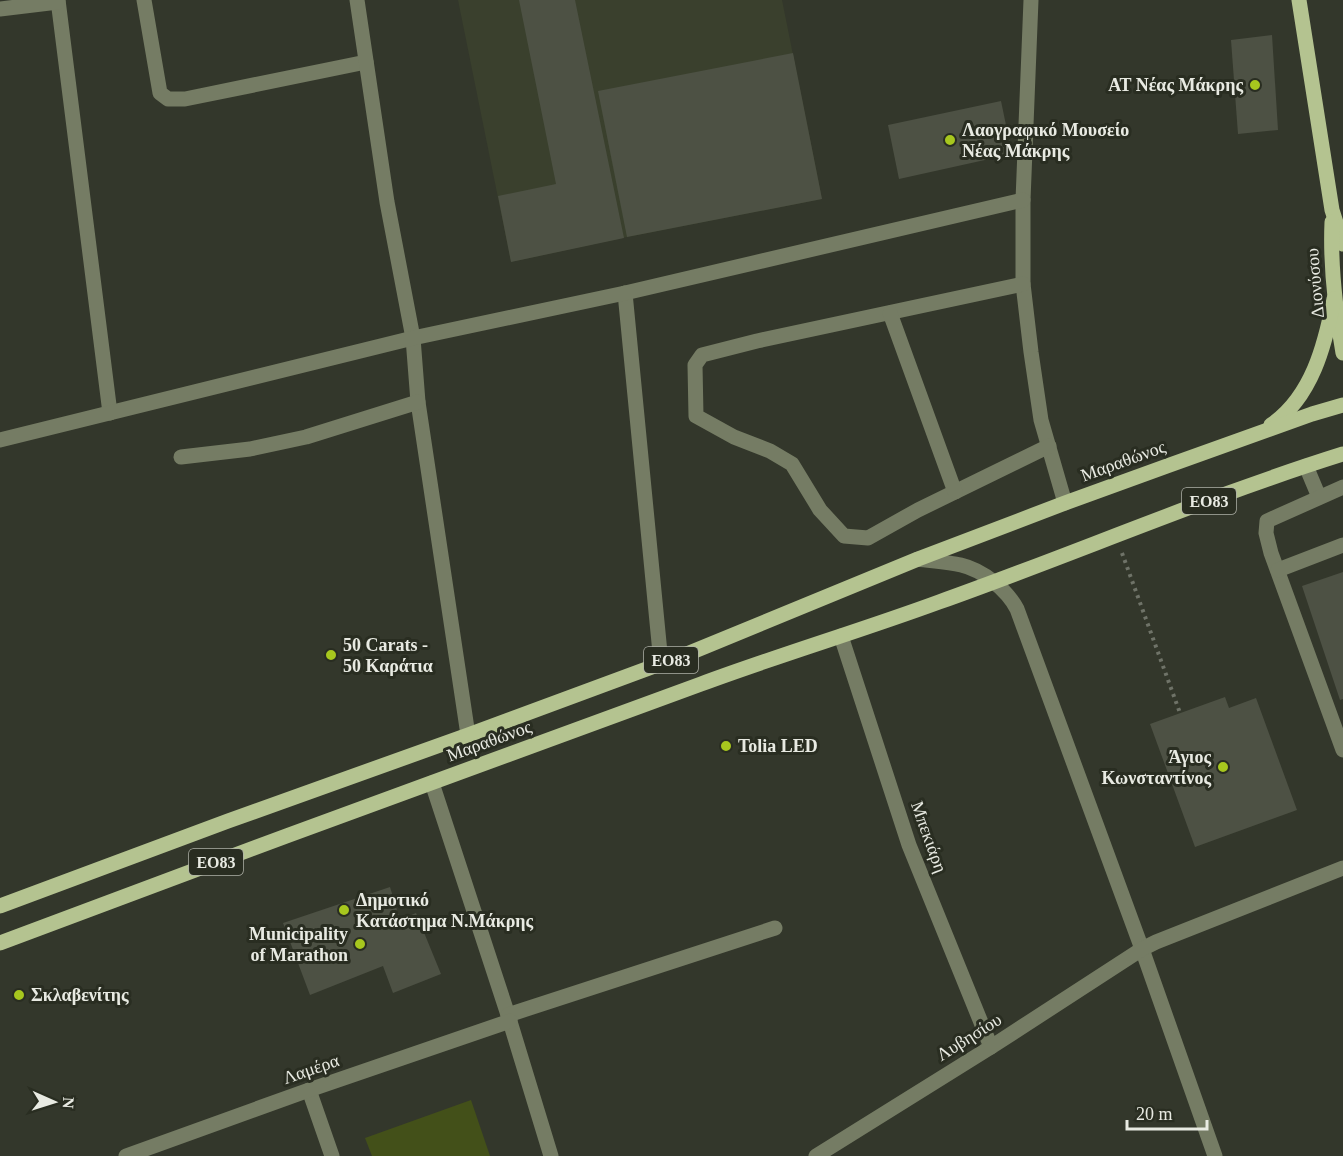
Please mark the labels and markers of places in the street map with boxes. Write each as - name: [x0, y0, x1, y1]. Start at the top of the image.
- place label: ΑΤ Νέας Μάκρης: [1108, 75, 1243, 95]
- marker: ΑΤ Νέας Μάκρης: [1248, 78, 1262, 92]
- place label: Λαογραφικό Μουσείο Νέας Μάκρης: [962, 120, 1129, 161]
- marker: Λαογραφικό Μουσείο Νέας Μάκρης: [943, 133, 957, 147]
- place label: 50 Carats - 50 Καράτια: [343, 635, 433, 676]
- marker: 50 Carats - 50 Καράτια: [324, 648, 338, 662]
- place label: Tolia LED: [738, 736, 818, 756]
- marker: Tolia LED: [719, 739, 733, 753]
- place label: Άγιος Κωνσταντίνος: [1101, 747, 1211, 788]
- marker: Άγιος Κωνσταντίνος: [1216, 760, 1230, 774]
- place label: Δημοτικό Κατάστημα Ν.Μάκρης: [356, 890, 533, 931]
- marker: Δημοτικό Κατάστημα Ν.Μάκρης: [337, 903, 351, 917]
- place label: Municipality of Marathon: [249, 924, 348, 965]
- marker: Municipality of Marathon: [353, 937, 367, 951]
- place label: Σκλαβενίτης: [31, 985, 129, 1005]
- marker: Σκλαβενίτης: [12, 988, 26, 1002]

